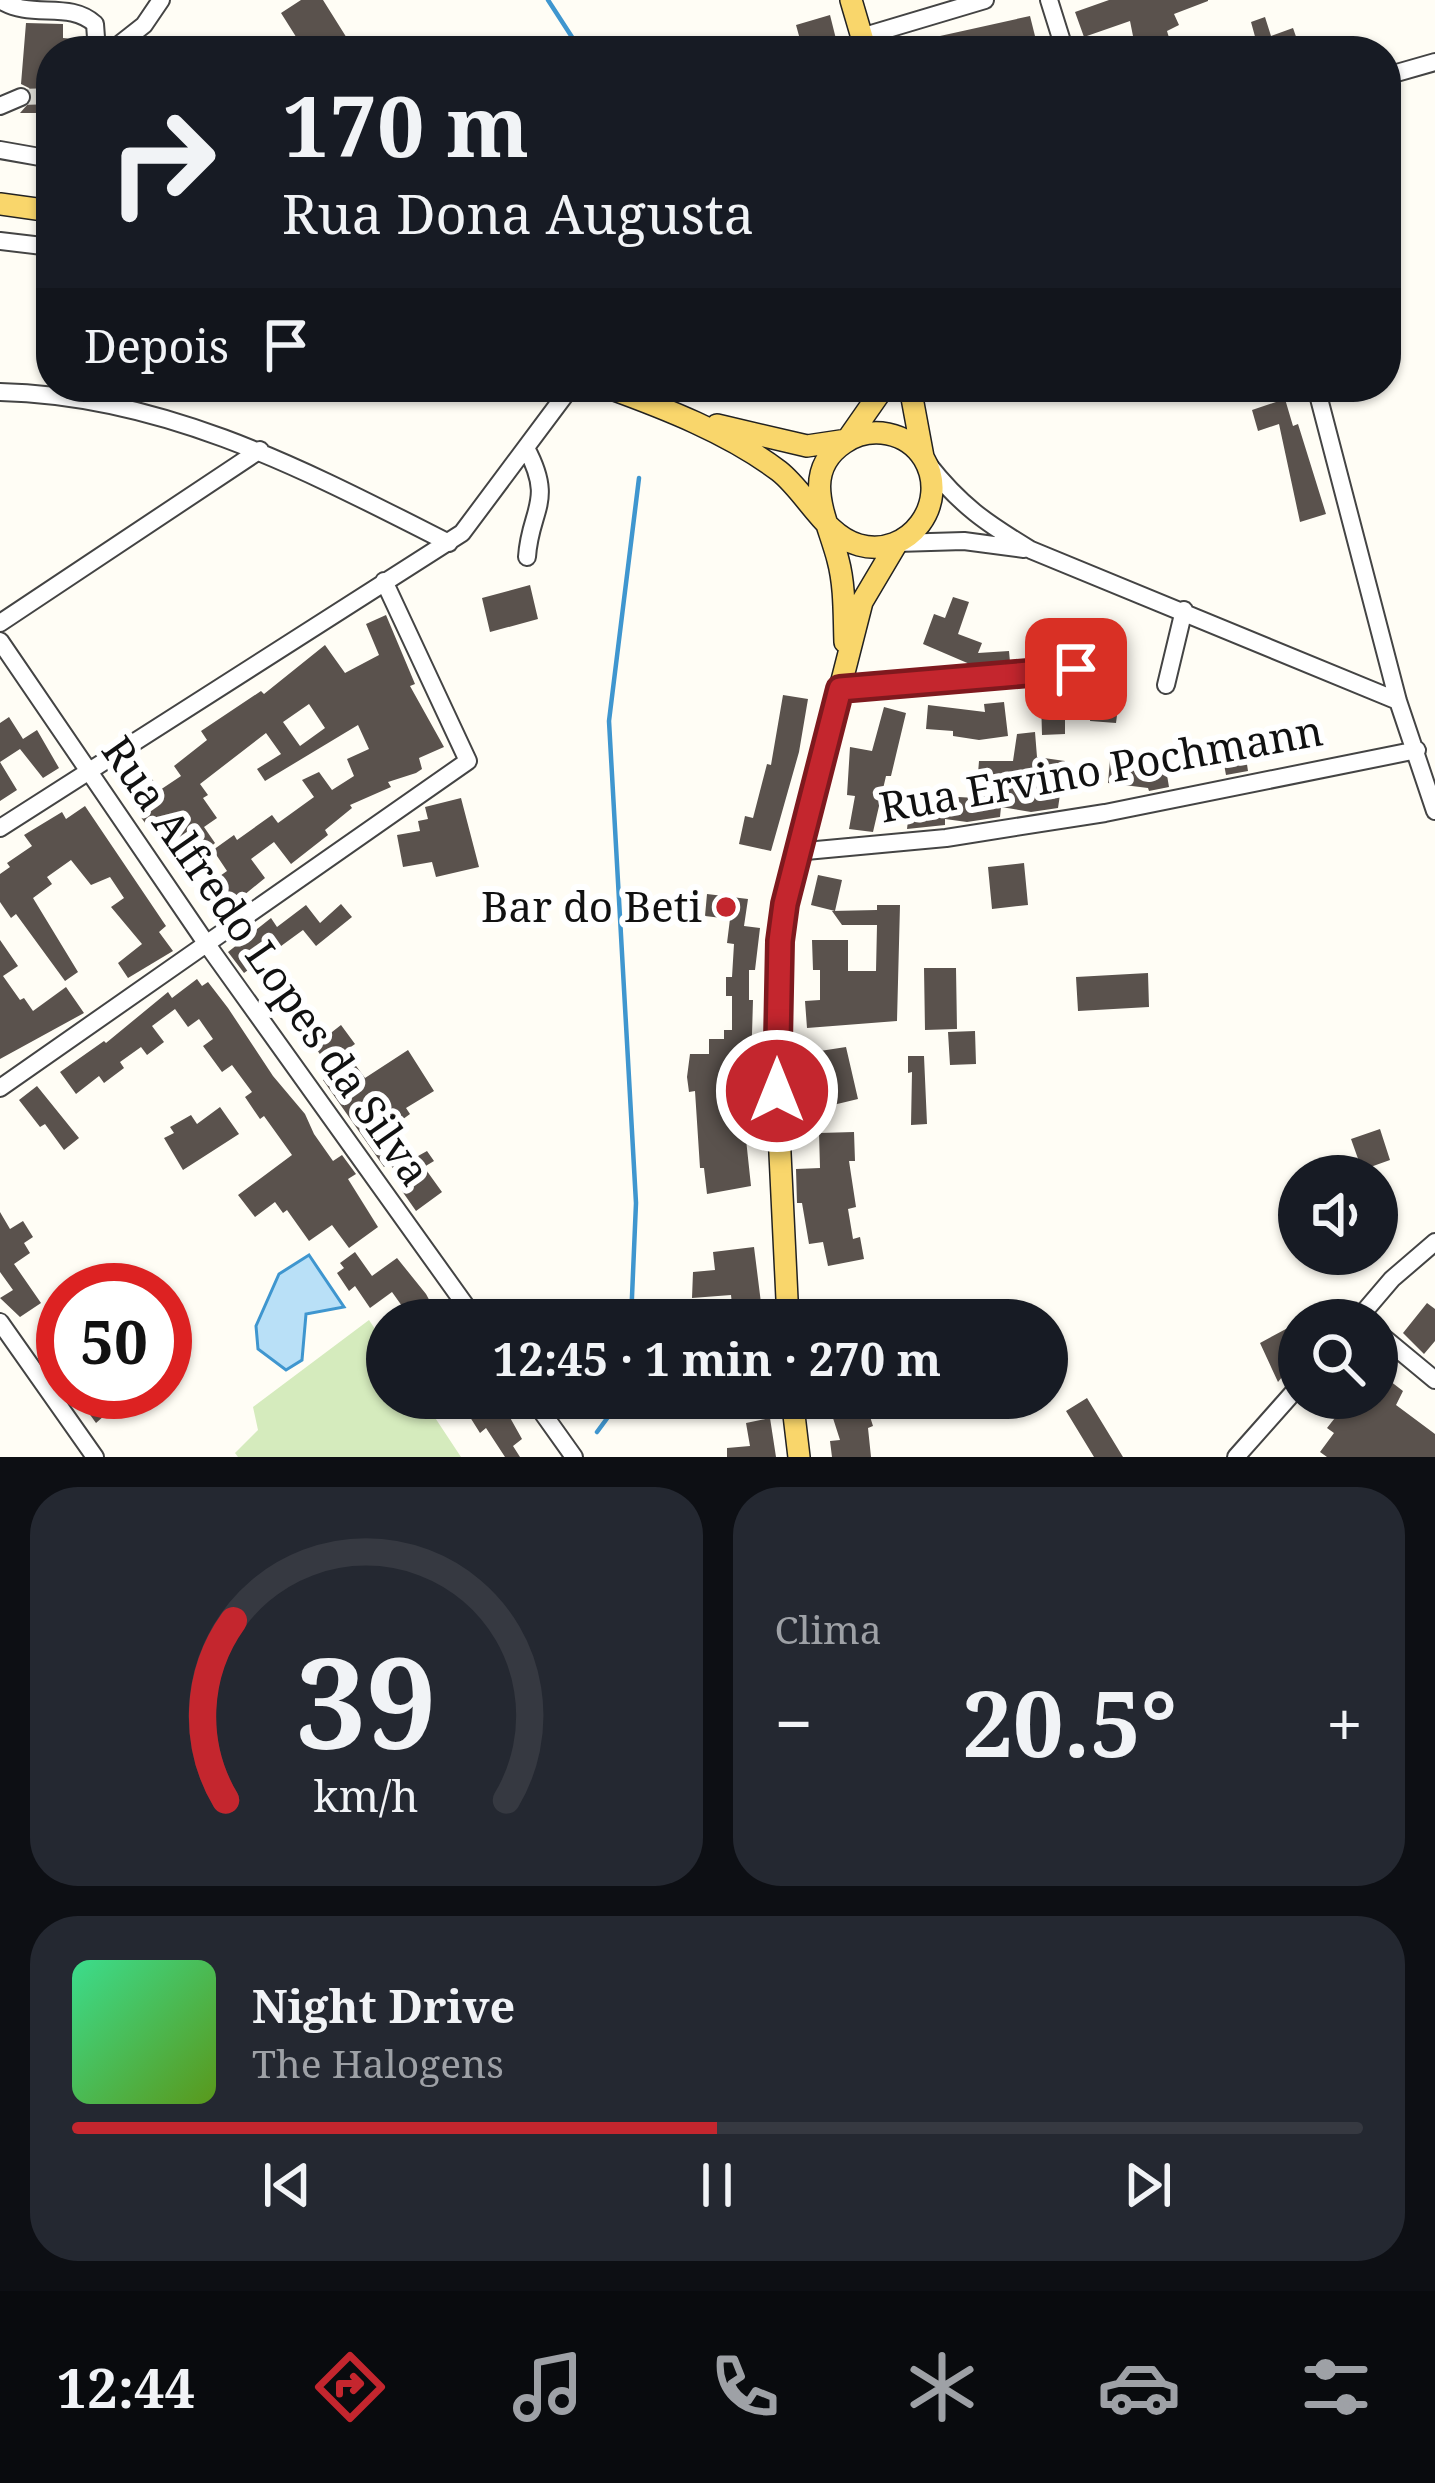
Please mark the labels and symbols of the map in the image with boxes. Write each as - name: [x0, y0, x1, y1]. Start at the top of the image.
- pin: [1025, 618, 1127, 720]
- street label: Rua Ervino Pochmann: [875, 700, 1327, 835]
- street label: Rua Alfredo Lopes da Silva: [90, 724, 444, 1196]
- place label: Bar do Beti: [481, 877, 702, 934]
- marker: Bar do Beti: [713, 894, 739, 920]
- position arrow: [714, 1028, 840, 1154]
- speed limit sign: 50: [36, 1263, 192, 1419]

